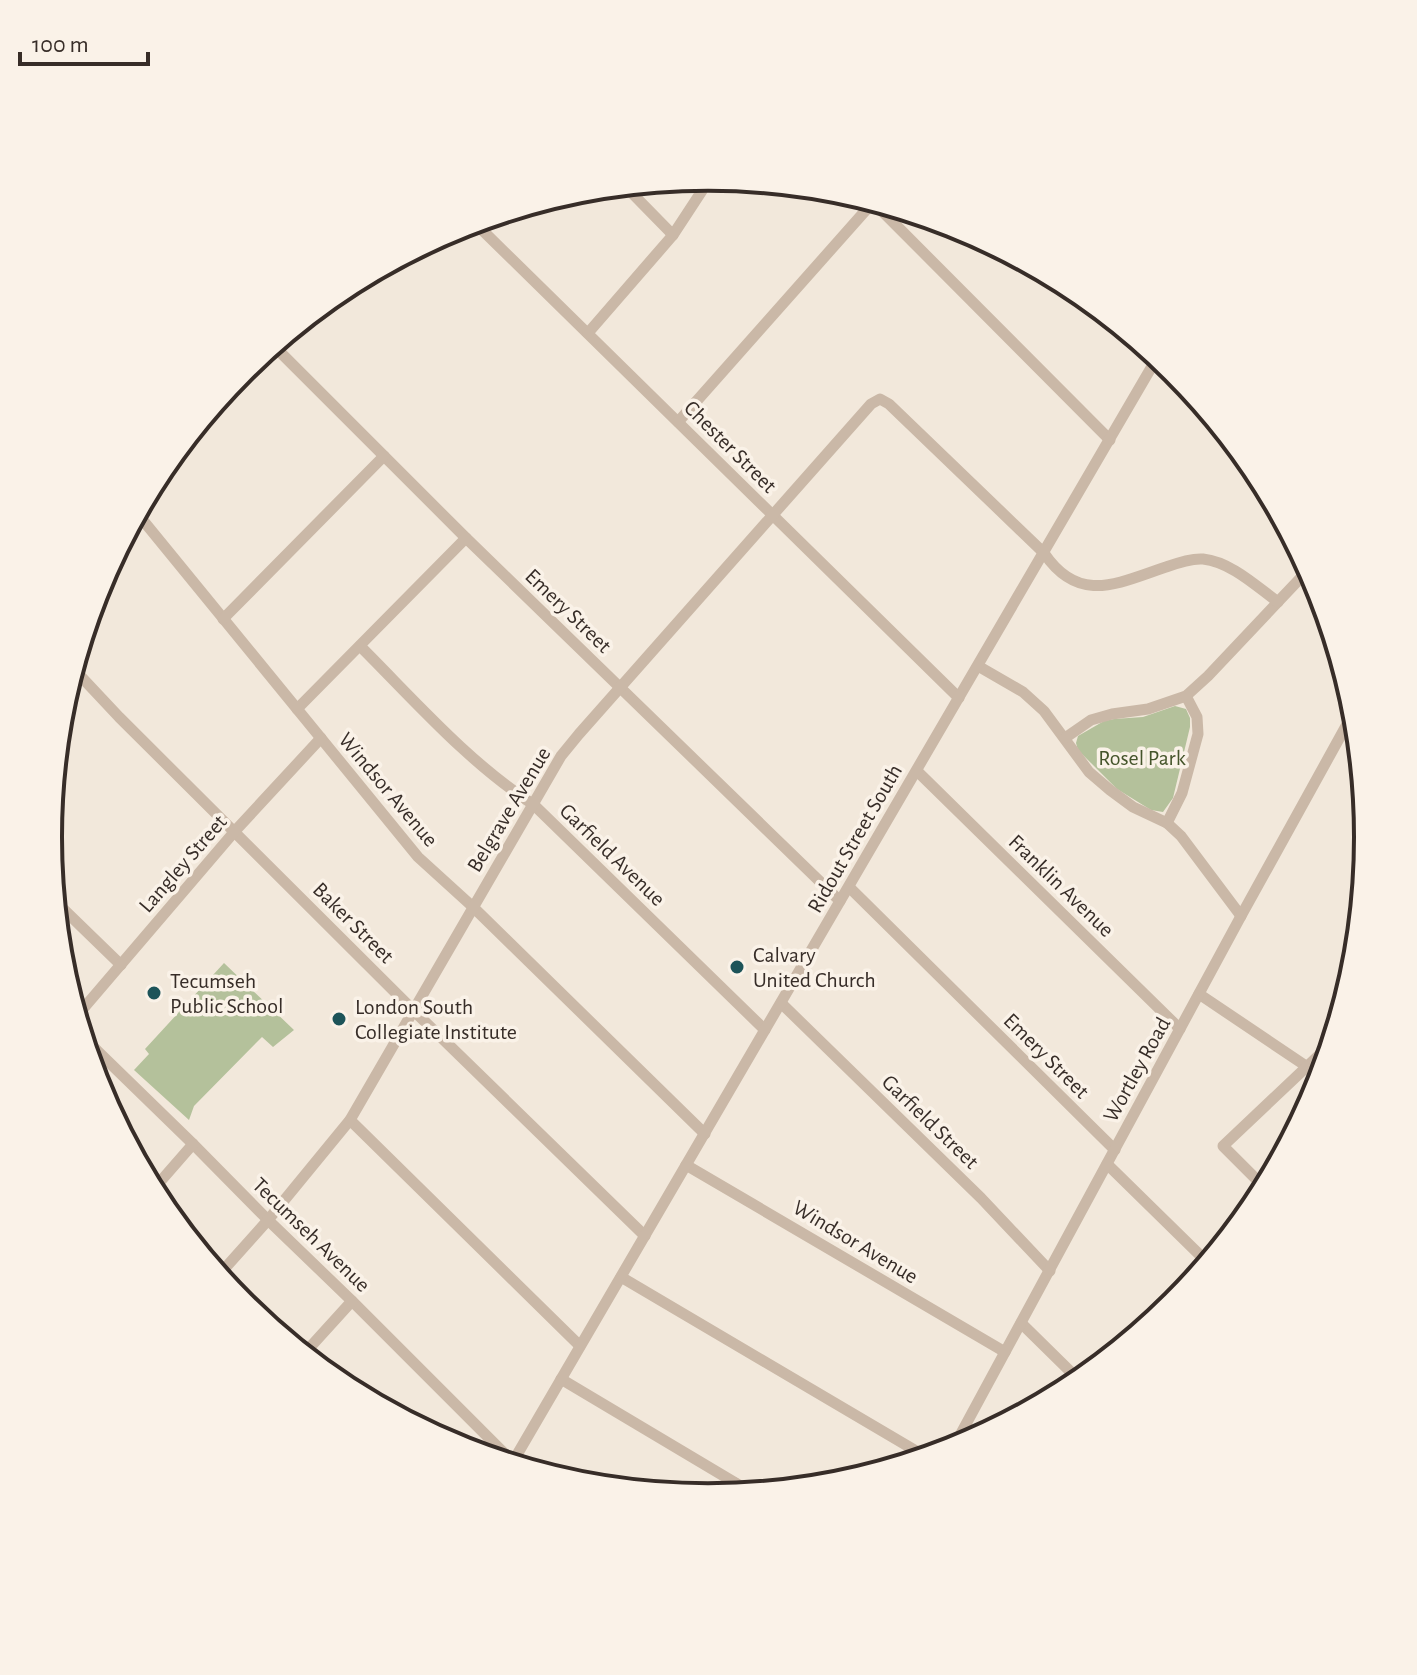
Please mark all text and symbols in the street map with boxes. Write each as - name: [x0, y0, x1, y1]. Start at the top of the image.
- scale bar: [20, 16, 148, 66]
- text: 100 m: [32, 33, 89, 57]
- street label: Chester Street: [680, 396, 781, 497]
- street label: Emery Street: [521, 564, 616, 657]
- street label: Windsor Avenue: [334, 728, 442, 851]
- street label: Belgrave Avenue: [463, 743, 555, 876]
- park label: Rosel Park: [1098, 747, 1186, 769]
- street label: Ridout Street South: [803, 760, 906, 917]
- street label: Garfield Avenue: [555, 799, 669, 910]
- street label: Langley Street: [135, 811, 231, 917]
- street label: Franklin Avenue: [1004, 830, 1118, 941]
- street label: Baker Street: [309, 878, 398, 967]
- place label: Calvary United Church: [753, 944, 876, 991]
- marker: Calvary United Church: [728, 958, 746, 976]
- place label: Tecumseh Public School: [170, 970, 283, 1017]
- marker: Tecumseh Public School: [145, 984, 163, 1002]
- place label: London South Collegiate Institute: [355, 996, 517, 1043]
- street label: Emery Street: [1000, 1009, 1093, 1102]
- marker: London South Collegiate Institute: [330, 1010, 348, 1028]
- street label: Wortley Road: [1099, 1014, 1175, 1125]
- street label: Garfield Street: [878, 1071, 983, 1173]
- street label: Tecumseh Avenue: [248, 1173, 374, 1296]
- street label: Windsor Avenue: [789, 1196, 922, 1288]

